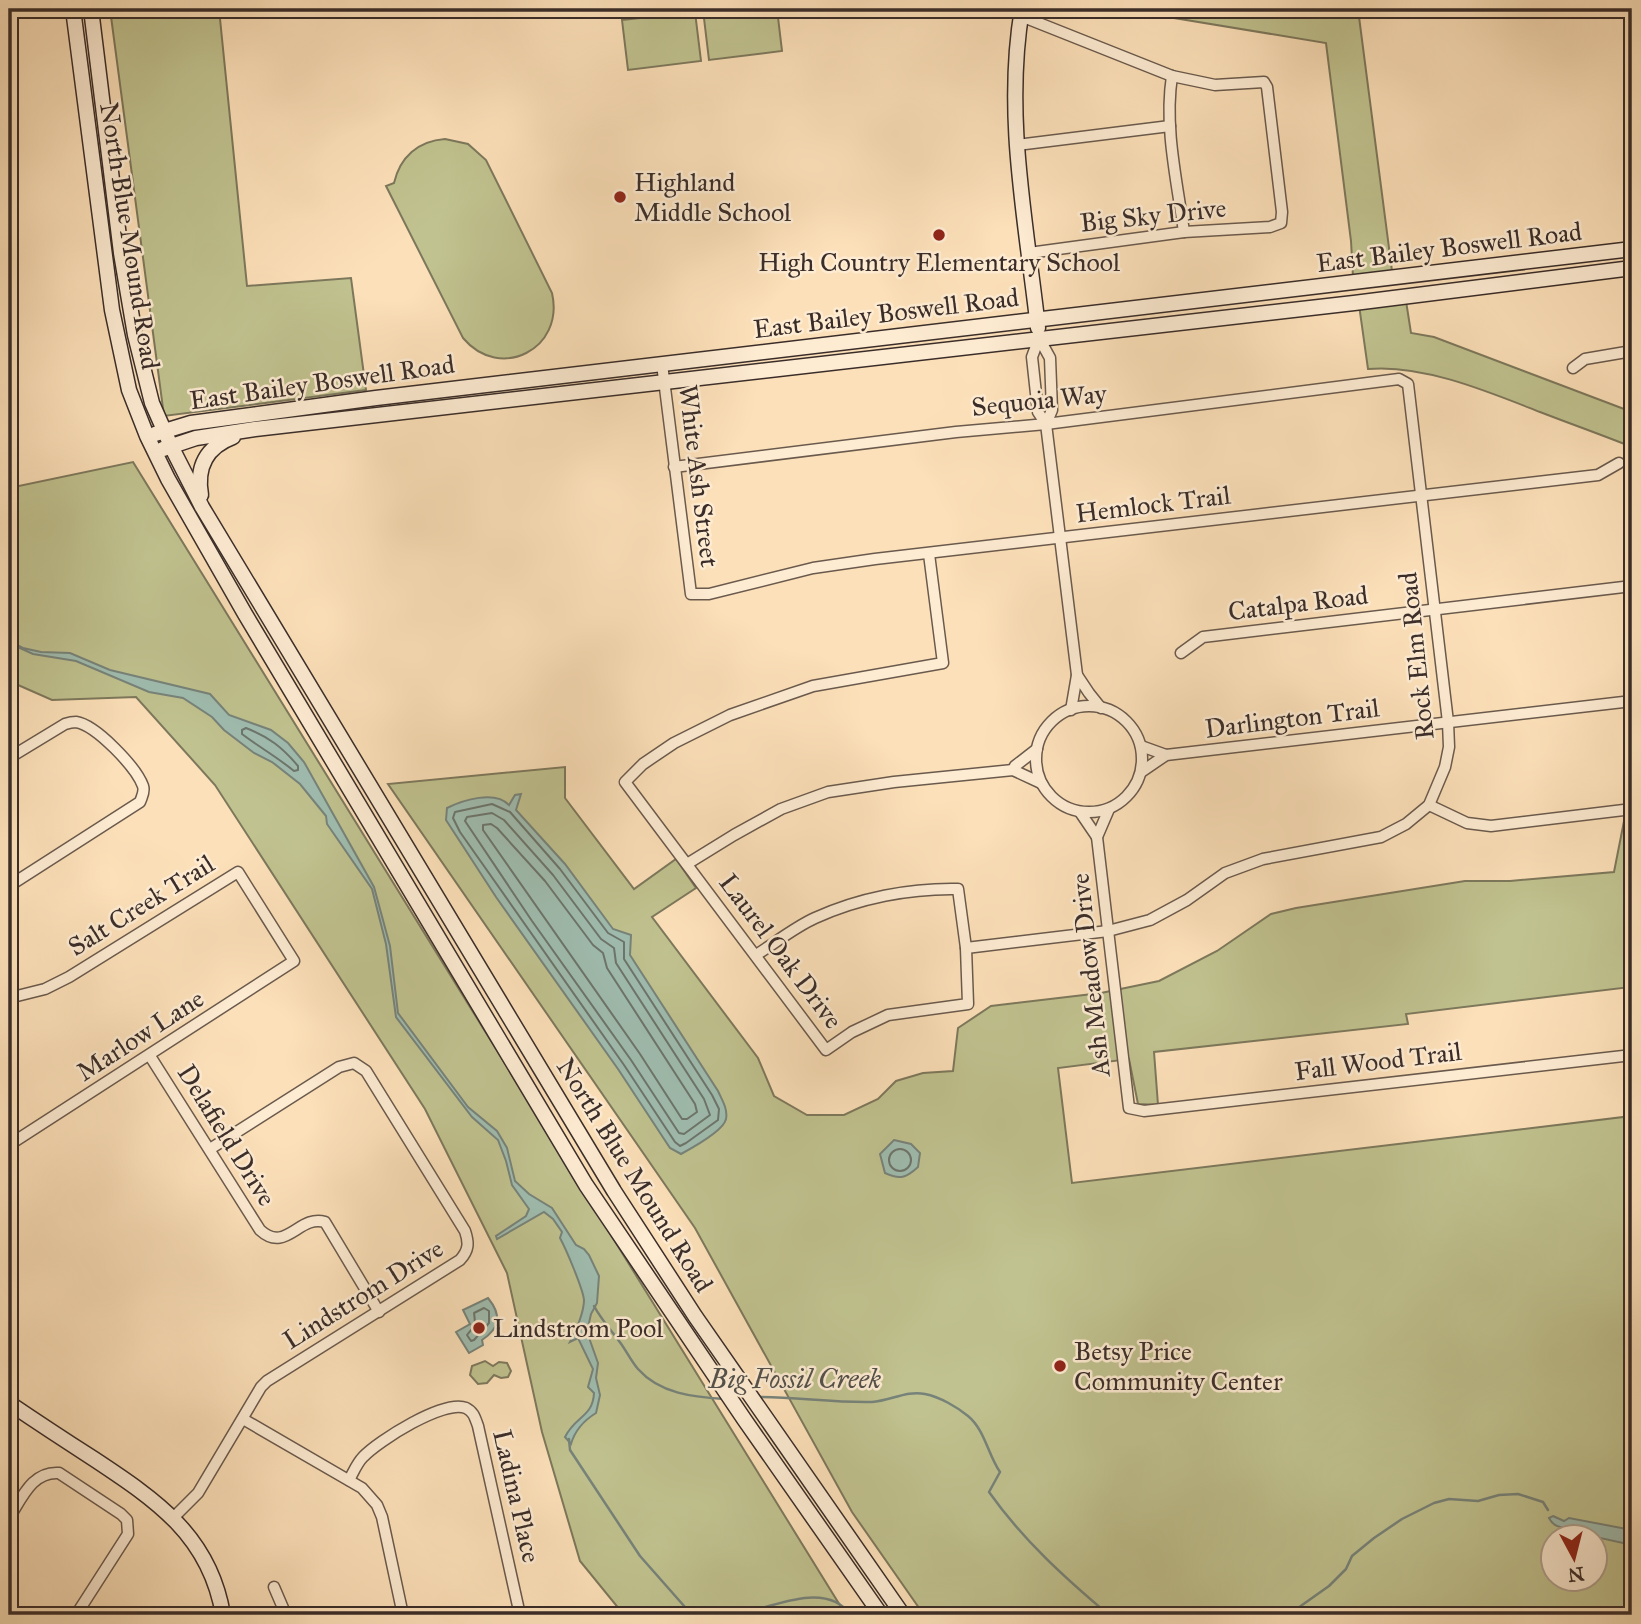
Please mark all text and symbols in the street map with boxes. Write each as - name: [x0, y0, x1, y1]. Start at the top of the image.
- street label: North Blue Mound Road: [93, 100, 167, 372]
- place label: Highland Middle School: [634, 166, 791, 228]
- marker: Highland Middle School: [612, 189, 628, 205]
- street label: Big Sky Drive: [1078, 191, 1228, 239]
- street label: East Bailey Boswell Road: [1314, 215, 1584, 279]
- marker: High Country Elementary School: [931, 227, 947, 243]
- place label: High Country Elementary School: [758, 246, 1120, 278]
- street label: East Bailey Boswell Road: [751, 281, 1021, 345]
- street label: East Bailey Boswell Road: [187, 348, 457, 416]
- street label: Sequoia Way: [970, 377, 1109, 423]
- street label: White Ash Street: [672, 383, 726, 569]
- street label: Hemlock Trail: [1074, 479, 1232, 529]
- street label: Rock Elm Road: [1391, 571, 1441, 741]
- street label: Catalpa Road: [1226, 579, 1370, 627]
- street label: Darlington Trail: [1203, 691, 1381, 745]
- street label: Salt Creek Trail: [62, 847, 220, 963]
- street label: Laurel Oak Drive: [712, 867, 850, 1035]
- street label: Ash Meadow Drive: [1063, 872, 1117, 1079]
- street label: Marlow Lane: [70, 982, 210, 1088]
- street label: Fall Wood Trail: [1293, 1035, 1463, 1087]
- street label: North Blue Mound Road: [550, 1052, 720, 1298]
- street label: Delafield Drive: [171, 1058, 283, 1212]
- street label: Lindstrom Drive: [277, 1232, 449, 1356]
- place label: Lindstrom Pool: [493, 1312, 663, 1344]
- marker: Lindstrom Pool: [471, 1320, 487, 1336]
- place label: Betsy Price Community Center: [1074, 1335, 1283, 1397]
- marker: Betsy Price Community Center: [1052, 1358, 1068, 1374]
- water label: Big Fossil Creek: [707, 1361, 882, 1396]
- street label: Ladina Place: [486, 1426, 548, 1566]
- north arrow: [1540, 1522, 1610, 1592]
- text: N: [1567, 1562, 1585, 1587]

